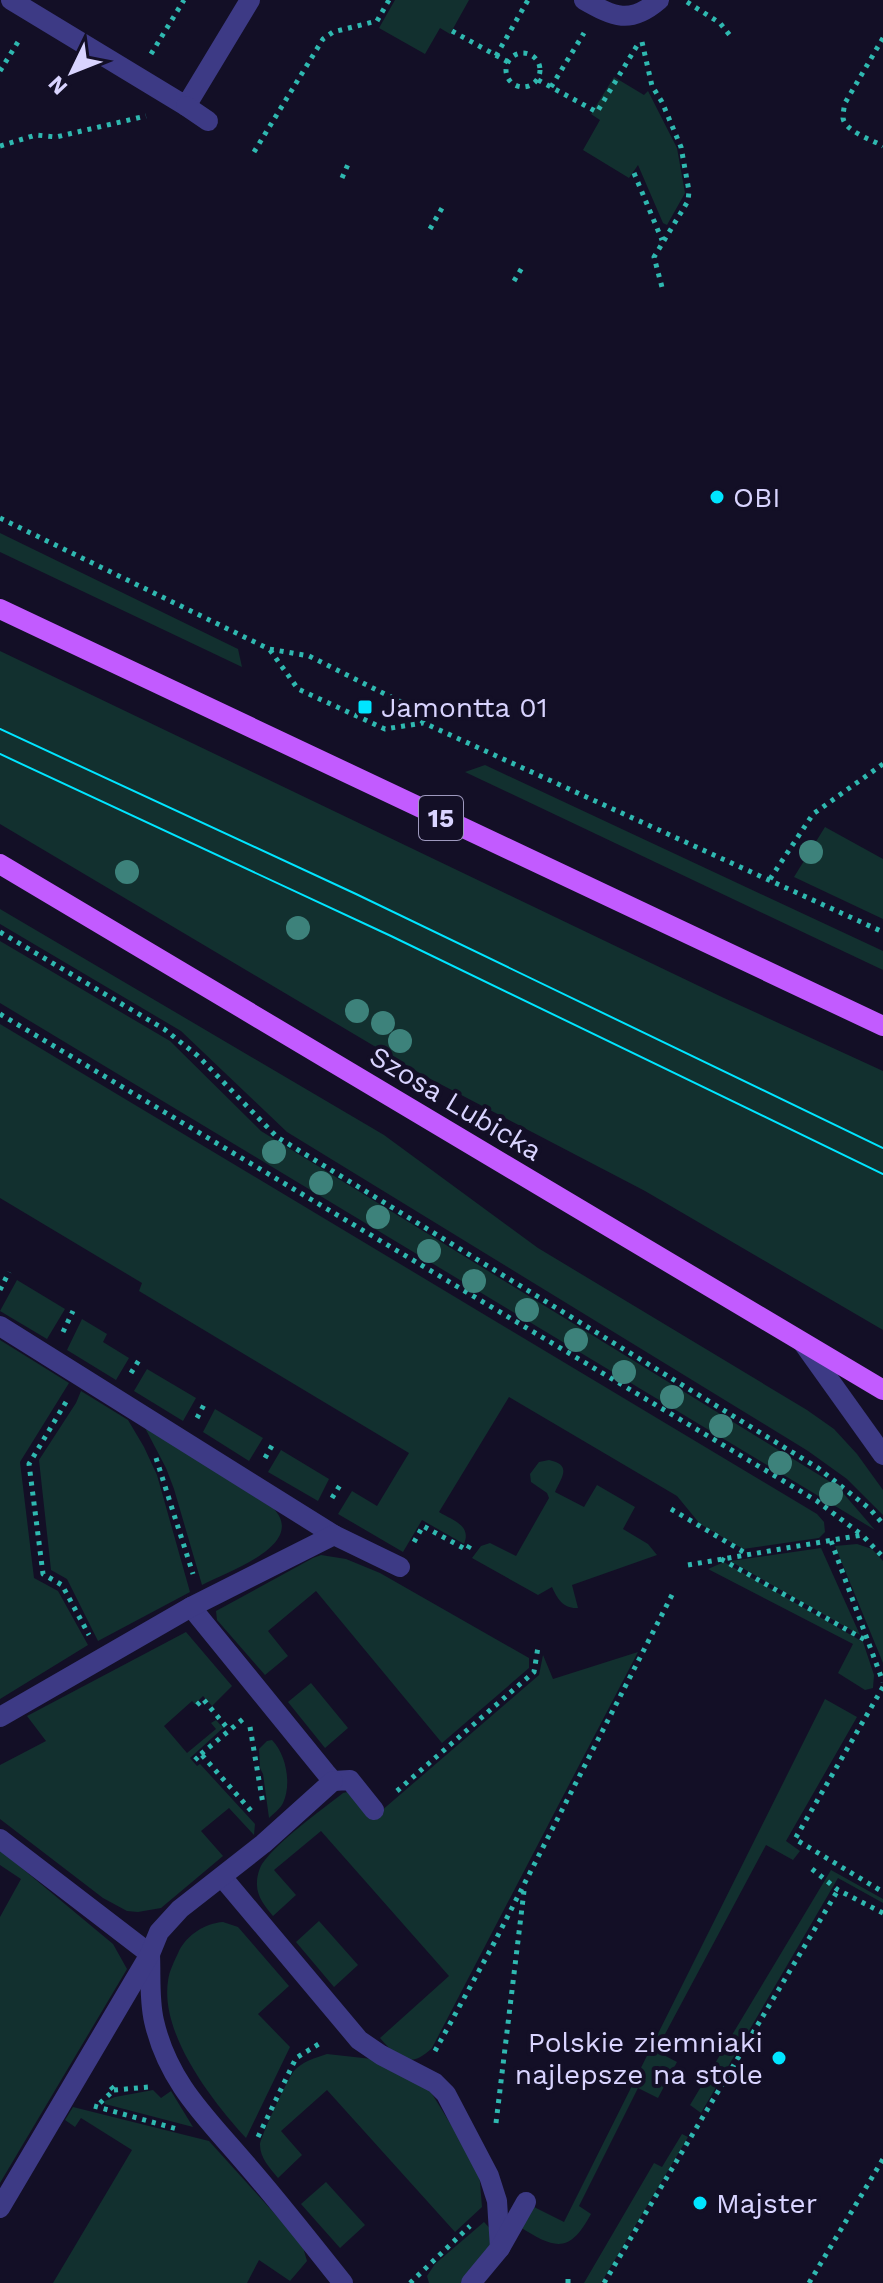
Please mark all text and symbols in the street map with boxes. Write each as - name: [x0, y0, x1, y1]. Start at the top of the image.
- north arrow: [32, 32, 112, 112]
- text: N: [43, 71, 72, 100]
- place label: OBI: [733, 481, 781, 514]
- marker: OBI: [708, 488, 726, 506]
- place label: Jamontta 01: [381, 691, 548, 724]
- marker: Jamontta 01: [356, 698, 374, 716]
- road number: 15: [419, 796, 463, 840]
- street label: Szosa Lubicka: [364, 1039, 548, 1168]
- place label: Polskie ziemniaki najlepsze na stole: [515, 2026, 763, 2091]
- marker: Polskie ziemniaki najlepsze na stole: [770, 2049, 788, 2067]
- place label: Majster: [716, 2187, 817, 2220]
- marker: Majster: [691, 2194, 709, 2212]

